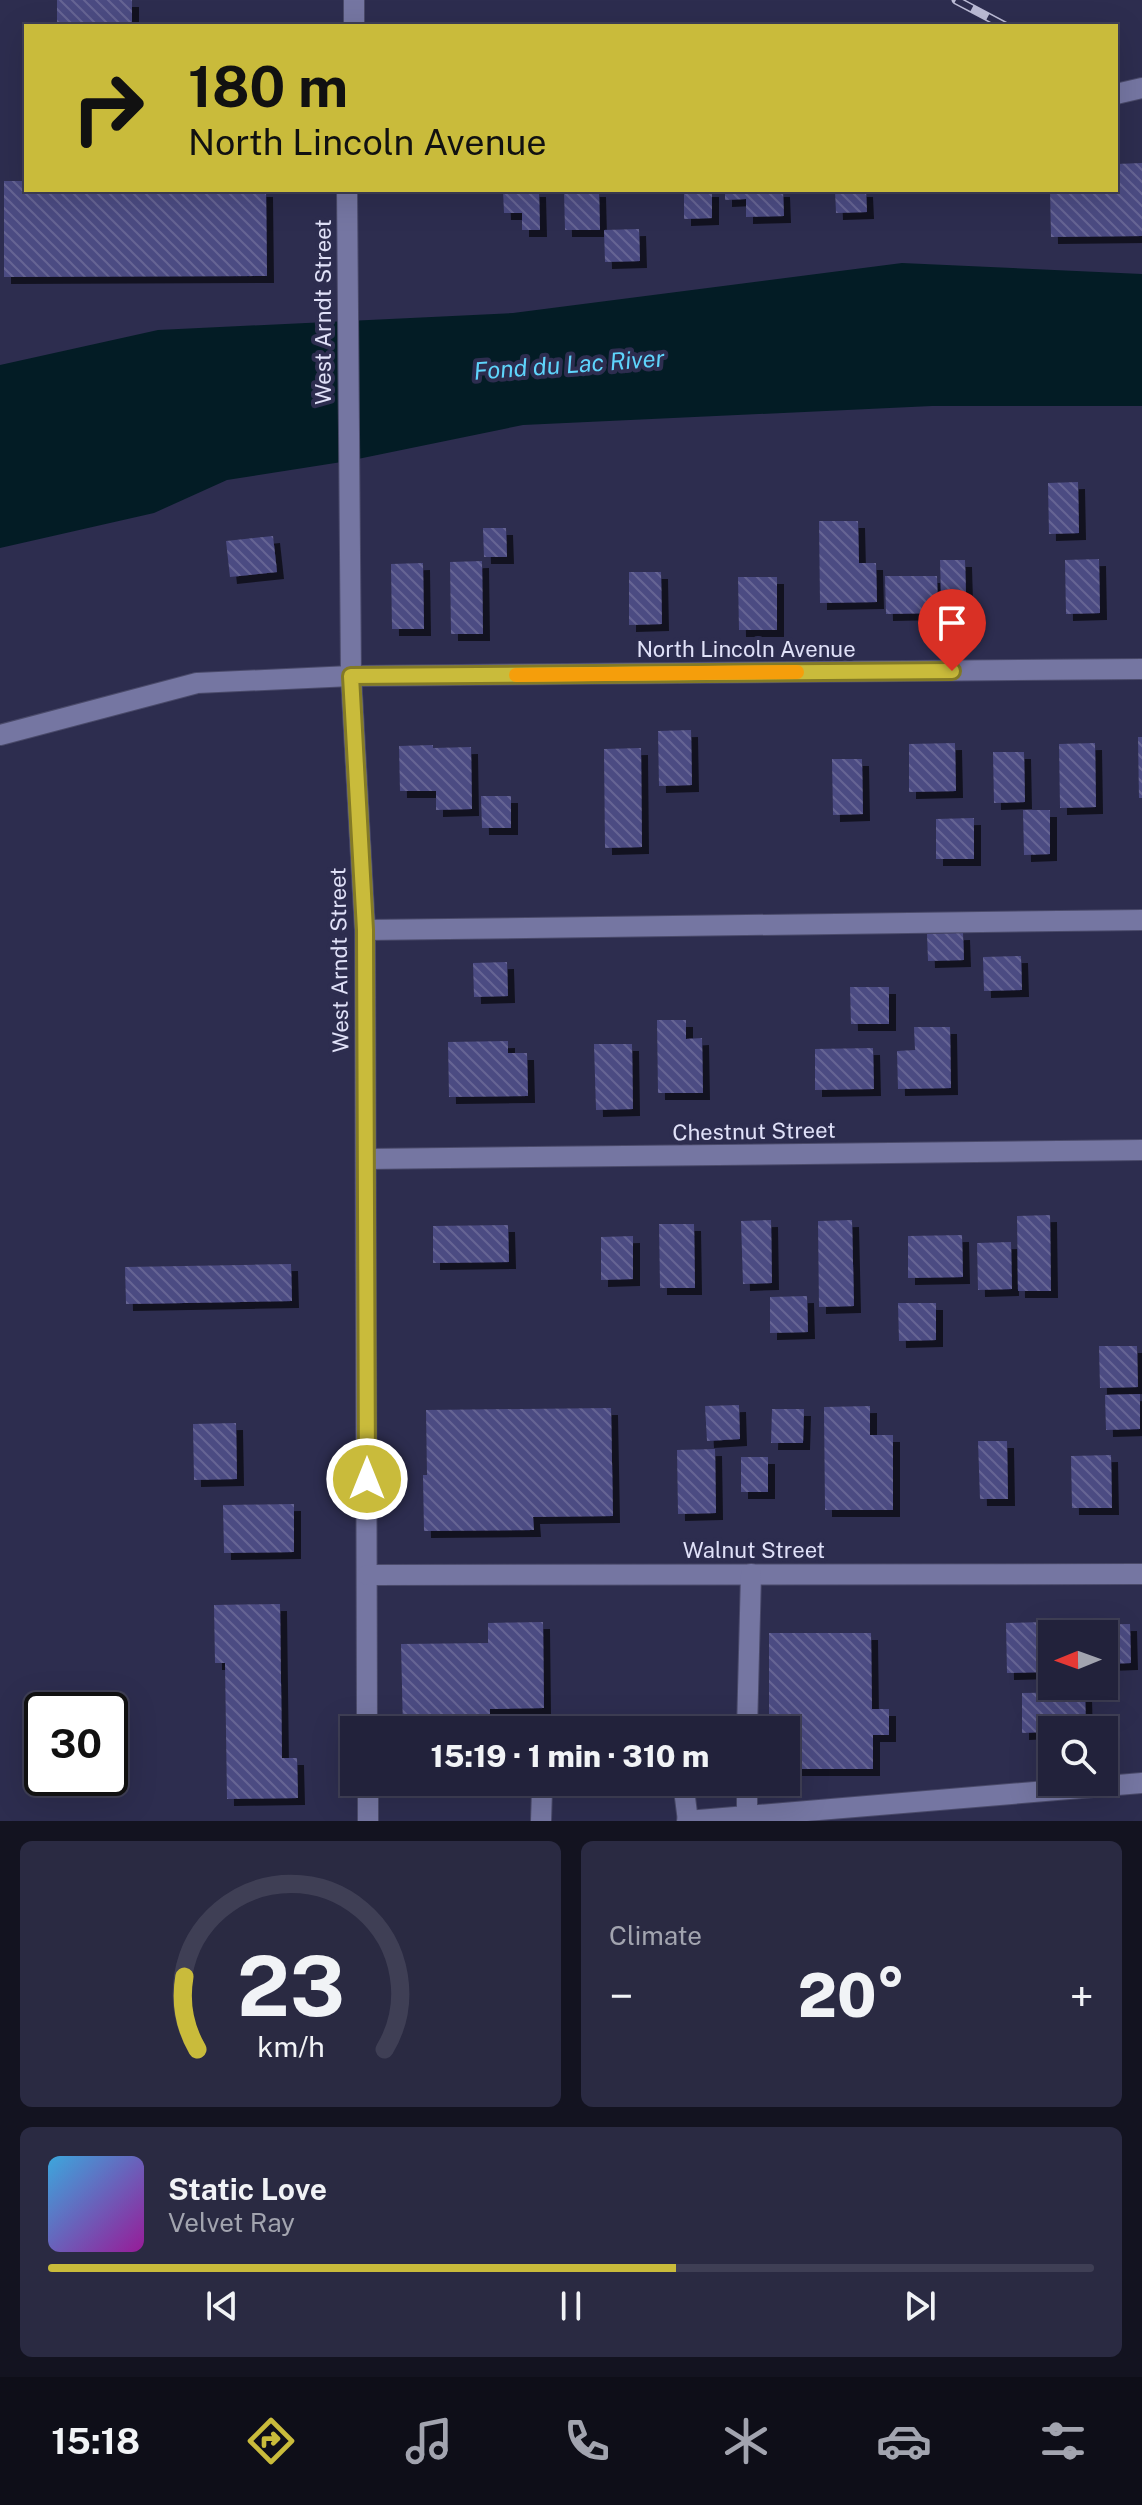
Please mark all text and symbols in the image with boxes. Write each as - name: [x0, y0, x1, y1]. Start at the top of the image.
- text: 180 m: [188, 54, 348, 120]
- icon: right: [56, 56, 160, 160]
- text: North Lincoln Avenue: [188, 121, 547, 163]
- street label: West Arndt Street: [310, 219, 336, 405]
- water label: Fond du Lac River: [473, 343, 666, 385]
- pin: [918, 589, 986, 671]
- icon: arrive: [930, 601, 974, 645]
- street label: North Lincoln Avenue: [636, 636, 856, 662]
- street label: West Arndt Street: [324, 867, 354, 1053]
- street label: Chestnut Street: [672, 1117, 836, 1145]
- position arrow: [325, 1437, 409, 1521]
- street label: Walnut Street: [683, 1537, 825, 1563]
- north arrow: [1038, 1620, 1118, 1700]
- map controls: [1038, 1620, 1118, 1796]
- speed limit sign: 30: [24, 1692, 128, 1796]
- button: search: [1038, 1716, 1118, 1796]
- text: 15:19 · 1 min · 310 m: [431, 1738, 709, 1774]
- text: Climate: [609, 1920, 702, 1951]
- text: 23: [236, 1937, 345, 2035]
- text: 20°: [798, 1960, 905, 2031]
- text: −: [609, 1970, 633, 2022]
- text: +: [1070, 1970, 1094, 2022]
- text: km/h: [257, 2030, 324, 2063]
- text: Static Love: [168, 2171, 327, 2207]
- text: Velvet Ray: [168, 2207, 295, 2238]
- icon: previous: [200, 2284, 244, 2328]
- icon: pause: [549, 2284, 593, 2328]
- icon: next: [898, 2284, 942, 2328]
- icon: directions: [243, 2413, 299, 2469]
- icon: music: [401, 2413, 457, 2469]
- icon: phone: [559, 2413, 615, 2469]
- icon: climate: [718, 2413, 774, 2469]
- icon: car: [876, 2413, 932, 2469]
- icon: filters: [1035, 2413, 1091, 2469]
- text: 15:18: [51, 2420, 140, 2462]

